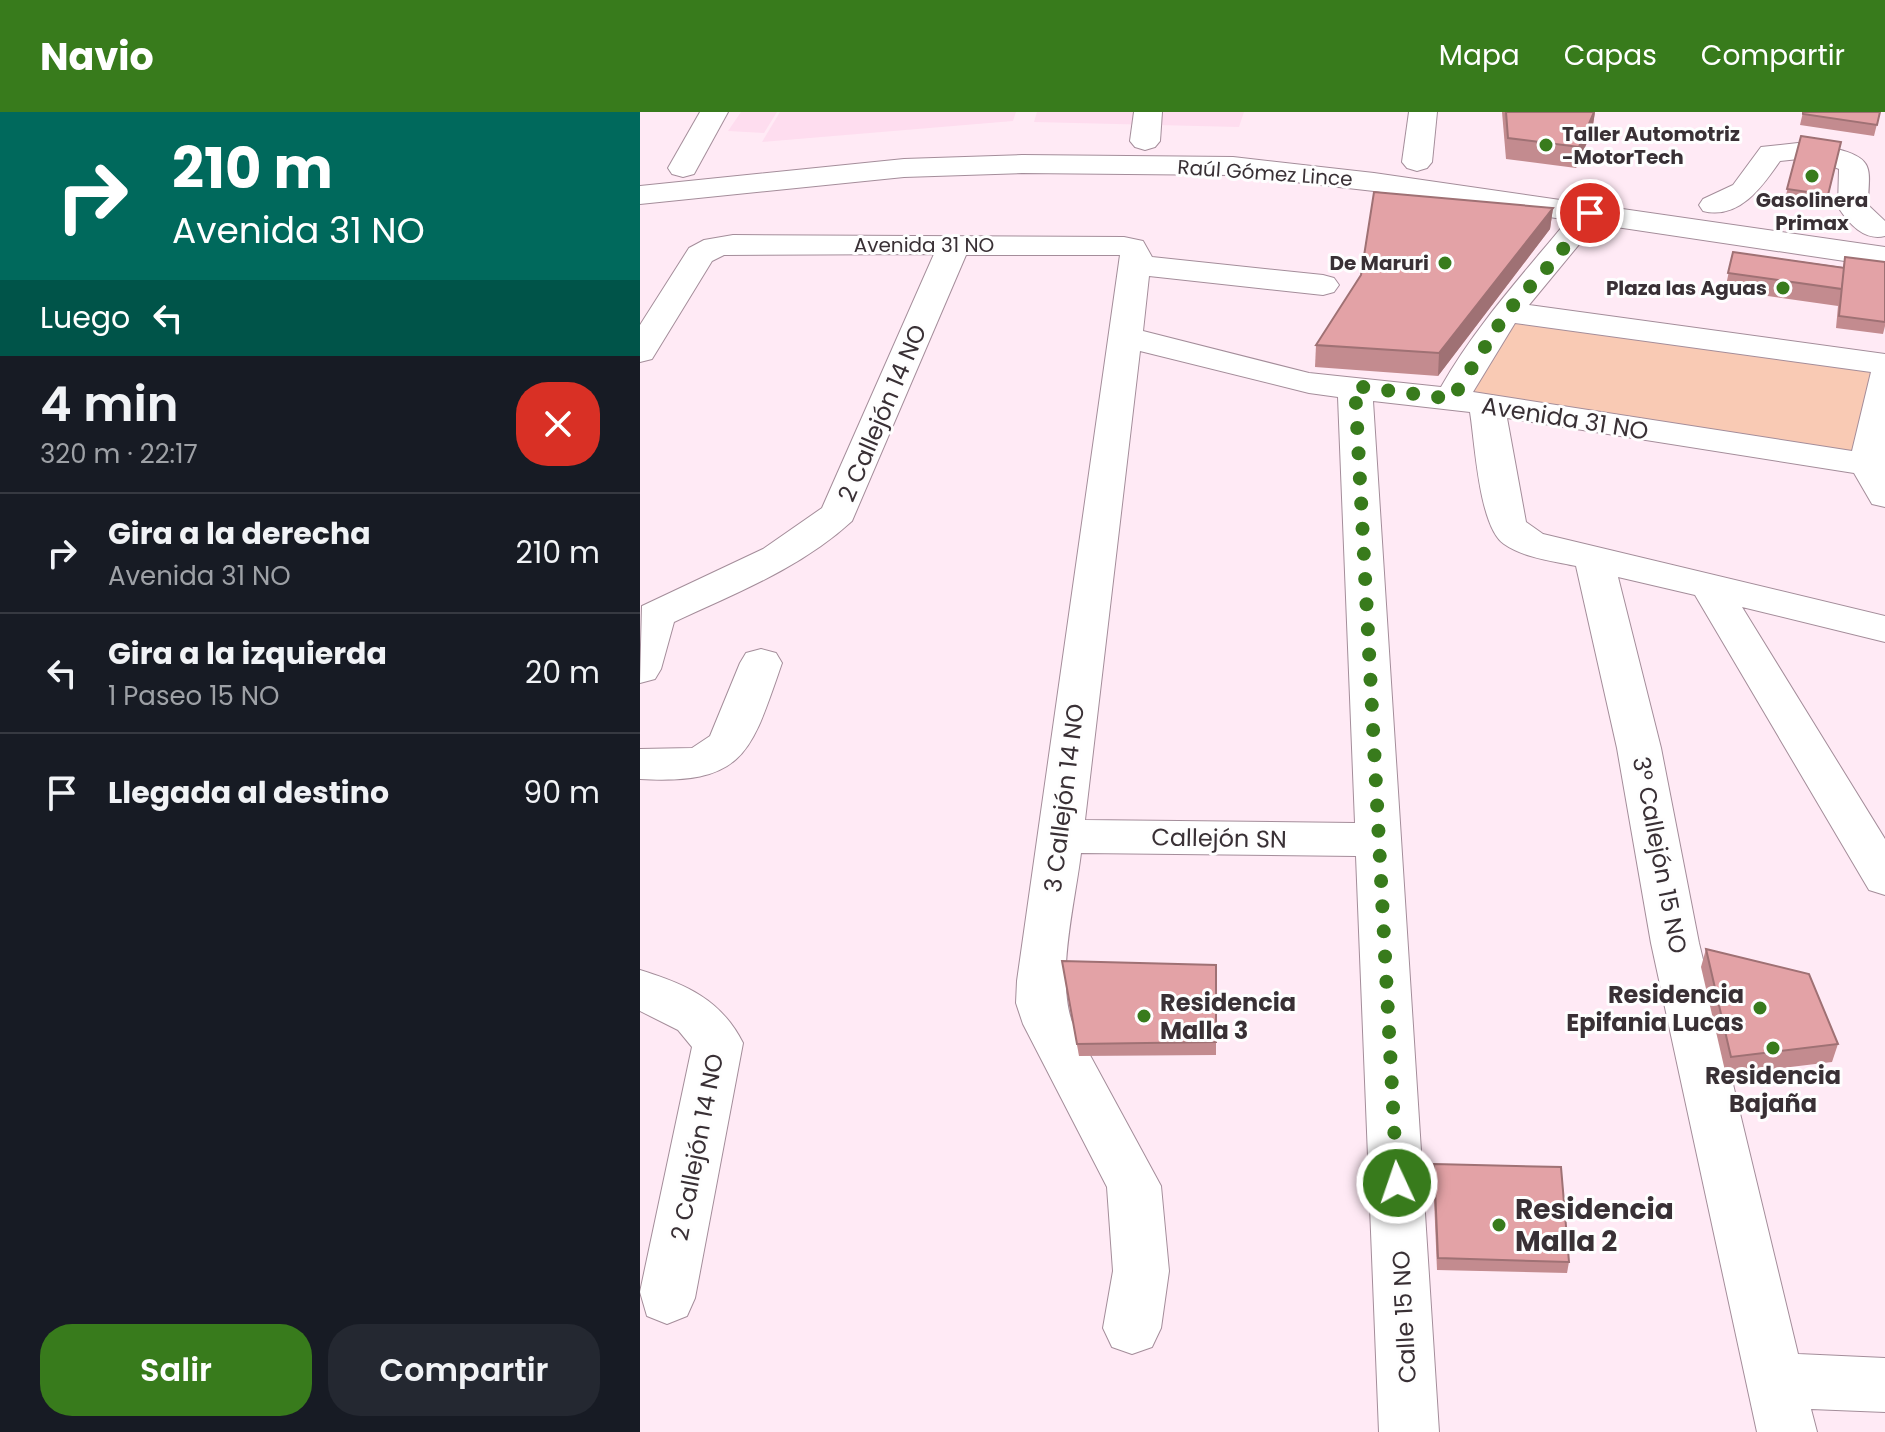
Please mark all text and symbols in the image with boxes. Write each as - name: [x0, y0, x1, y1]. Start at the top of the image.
- text: Navio: [40, 30, 154, 83]
- text: Mapa: [1439, 36, 1520, 75]
- text: Capas: [1564, 36, 1657, 75]
- text: Compartir: [1701, 36, 1845, 75]
- place label: Taller Automotriz -MotorTech: [1562, 120, 1740, 171]
- text: 210 m: [172, 129, 333, 208]
- marker: Taller Automotriz -MotorTech: [1537, 136, 1555, 154]
- icon: right: [40, 144, 144, 248]
- street label: Raúl Gómez Lince: [1177, 153, 1353, 193]
- marker: Gasolinera Primax: [1803, 167, 1821, 185]
- pin: [1556, 179, 1624, 247]
- place label: Gasolinera Primax: [1756, 186, 1868, 237]
- icon: arrive: [1568, 191, 1612, 235]
- text: Avenida 31 NO: [172, 205, 425, 256]
- street label: Avenida 31 NO: [854, 231, 994, 259]
- place label: De Maruri: [1329, 249, 1429, 277]
- marker: De Maruri: [1436, 254, 1454, 272]
- place label: Plaza las Aguas: [1606, 274, 1767, 302]
- marker: Plaza las Aguas: [1774, 279, 1792, 297]
- text: Luego: [40, 296, 130, 339]
- icon: left: [146, 296, 190, 340]
- street label: 2 Callejón 14 NO: [830, 319, 934, 507]
- text: 4 min: [40, 371, 179, 438]
- button: close: [516, 382, 600, 466]
- street label: Avenida 31 NO: [1479, 389, 1651, 447]
- text: 320 m · 22:17: [40, 436, 198, 472]
- text: Gira a la derecha: [108, 512, 371, 555]
- icon: right: [40, 531, 84, 575]
- text: 210 m: [515, 531, 600, 574]
- text: Avenida 31 NO: [108, 558, 291, 594]
- text: Gira a la izquierda: [108, 632, 387, 675]
- icon: left: [40, 651, 84, 695]
- text: 20 m: [525, 651, 600, 694]
- text: 1 Paseo 15 NO: [108, 678, 279, 714]
- street label: 3 Callejón 14 NO: [1036, 702, 1092, 894]
- street label: 3° Callejón 15 NO: [1625, 754, 1695, 956]
- icon: arrive: [40, 771, 84, 815]
- text: Llegada al destino: [108, 771, 389, 814]
- text: 90 m: [523, 771, 600, 814]
- street label: Callejón SN: [1151, 820, 1287, 856]
- place label: Residencia Epifania Lucas: [1566, 978, 1744, 1039]
- place label: Residencia Malla 3: [1160, 986, 1296, 1047]
- marker: Residencia Epifania Lucas: [1751, 999, 1769, 1017]
- marker: Residencia Malla 3: [1135, 1007, 1153, 1025]
- marker: Residencia Bajaña: [1764, 1039, 1782, 1057]
- street label: 2 Callejón 14 NO: [663, 1051, 731, 1243]
- place label: Residencia Bajaña: [1705, 1059, 1841, 1120]
- position arrow: [1355, 1141, 1439, 1225]
- place label: Residencia Malla 2: [1515, 1190, 1674, 1261]
- marker: Residencia Malla 2: [1490, 1216, 1508, 1234]
- street label: Calle 15 NO: [1384, 1250, 1424, 1384]
- button: Salir: [40, 1324, 312, 1416]
- button: Compartir: [328, 1324, 600, 1416]

